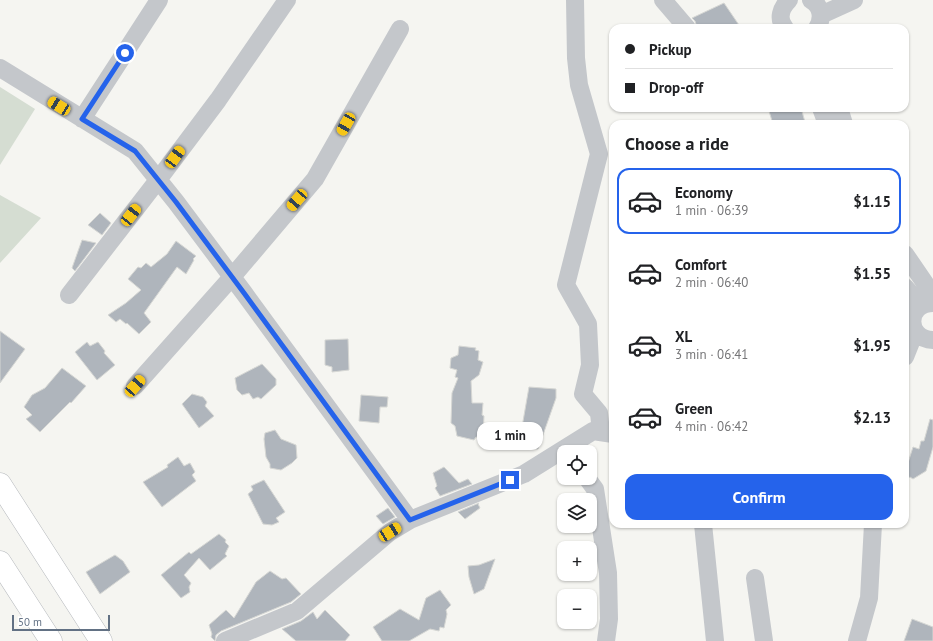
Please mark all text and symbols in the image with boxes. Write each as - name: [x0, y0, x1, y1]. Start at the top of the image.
- text: Pickup: [649, 40, 692, 59]
- route start: [116, 44, 134, 62]
- text: Drop-off: [649, 78, 703, 97]
- car: [46, 95, 72, 117]
- car: [335, 111, 357, 137]
- text: Choose a ride: [625, 132, 729, 155]
- car: [163, 144, 187, 170]
- icon: car: [627, 183, 663, 219]
- text: Economy: [675, 183, 733, 202]
- car: [285, 187, 309, 213]
- text: $1.15: [853, 192, 891, 211]
- car: [119, 202, 143, 228]
- text: 1 min · 06:39: [675, 202, 748, 219]
- icon: car: [627, 255, 663, 291]
- text: Comfort: [675, 255, 727, 274]
- text: $1.55: [853, 264, 891, 283]
- text: 2 min · 06:40: [675, 274, 748, 291]
- icon: car: [627, 327, 663, 363]
- text: XL: [675, 327, 692, 346]
- text: $1.95: [853, 336, 891, 355]
- text: 3 min · 06:41: [675, 346, 748, 363]
- car: [123, 373, 147, 399]
- icon: car: [627, 399, 663, 435]
- text: Green: [675, 399, 713, 418]
- text: $2.13: [853, 408, 891, 427]
- text: 4 min · 06:42: [675, 418, 748, 435]
- callout: 1 min: [477, 422, 543, 450]
- text: 1 min: [494, 427, 526, 444]
- map controls: [557, 445, 597, 629]
- button: locate: [557, 445, 597, 485]
- route end: [501, 471, 519, 489]
- button: Confirm: [625, 474, 893, 520]
- button: layers: [557, 493, 597, 533]
- car: [377, 521, 403, 543]
- button: +: [557, 541, 597, 581]
- button: −: [557, 589, 597, 629]
- scale bar: [12, 613, 110, 632]
- text: 50 m: [18, 615, 42, 629]

